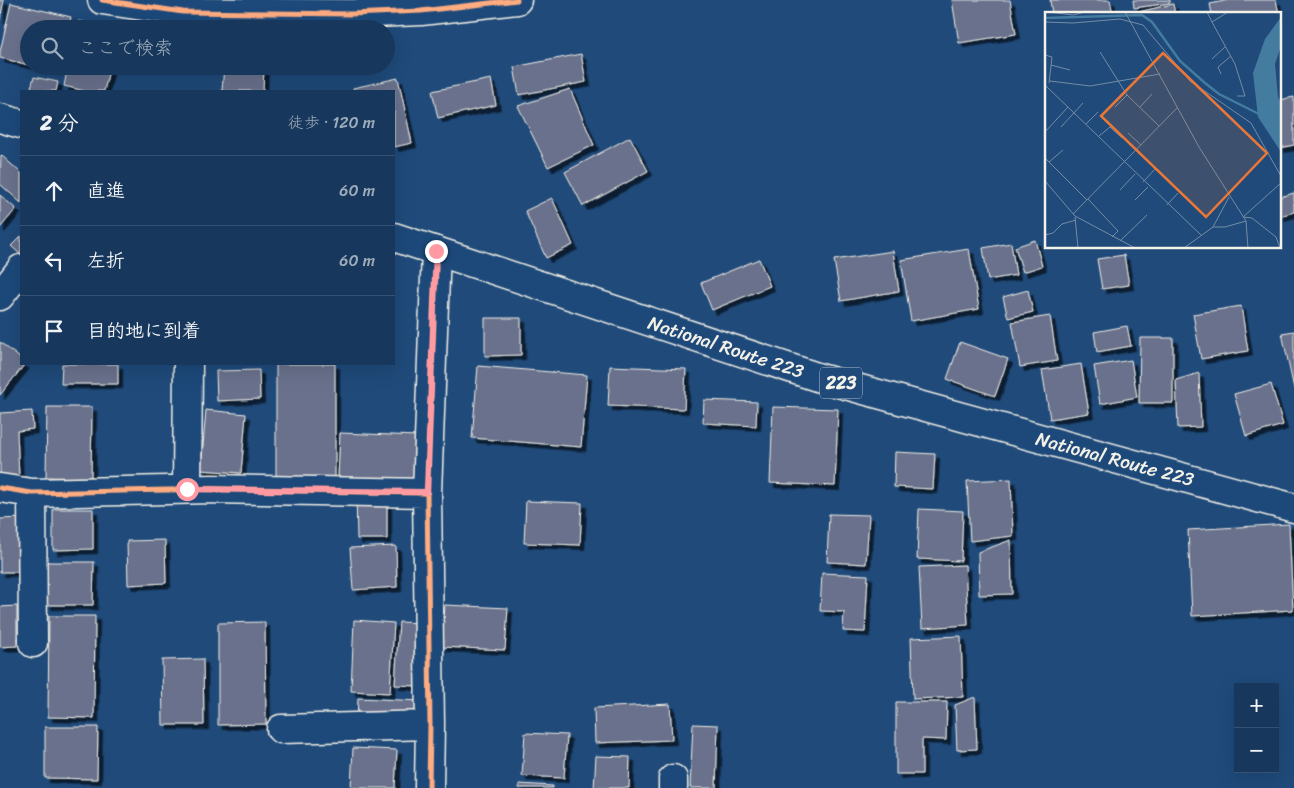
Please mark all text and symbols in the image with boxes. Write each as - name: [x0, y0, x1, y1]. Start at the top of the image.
- inset map: [1045, 12, 1282, 249]
- search box: [20, 20, 395, 75]
- text: ここで検索: [78, 31, 173, 64]
- icon: search: [38, 34, 66, 62]
- text: 2 分: [40, 104, 79, 142]
- text: 徒歩 · 120 m: [288, 108, 375, 137]
- text: 直進: [87, 174, 125, 207]
- text: 60 m: [339, 176, 375, 205]
- icon: ahead: [40, 177, 68, 205]
- route end: [425, 240, 448, 263]
- text: 左折: [87, 244, 125, 277]
- text: 60 m: [339, 246, 375, 275]
- icon: left: [40, 247, 68, 275]
- street label: National Route 223: [644, 306, 809, 388]
- text: 目的地に到着: [87, 314, 201, 347]
- icon: arrive: [40, 317, 68, 345]
- road number: 223: [820, 368, 862, 398]
- street label: National Route 223: [1032, 422, 1198, 496]
- route start: [176, 478, 199, 501]
- map controls: [1234, 683, 1279, 773]
- button: +: [1234, 683, 1279, 728]
- button: −: [1234, 728, 1279, 773]

